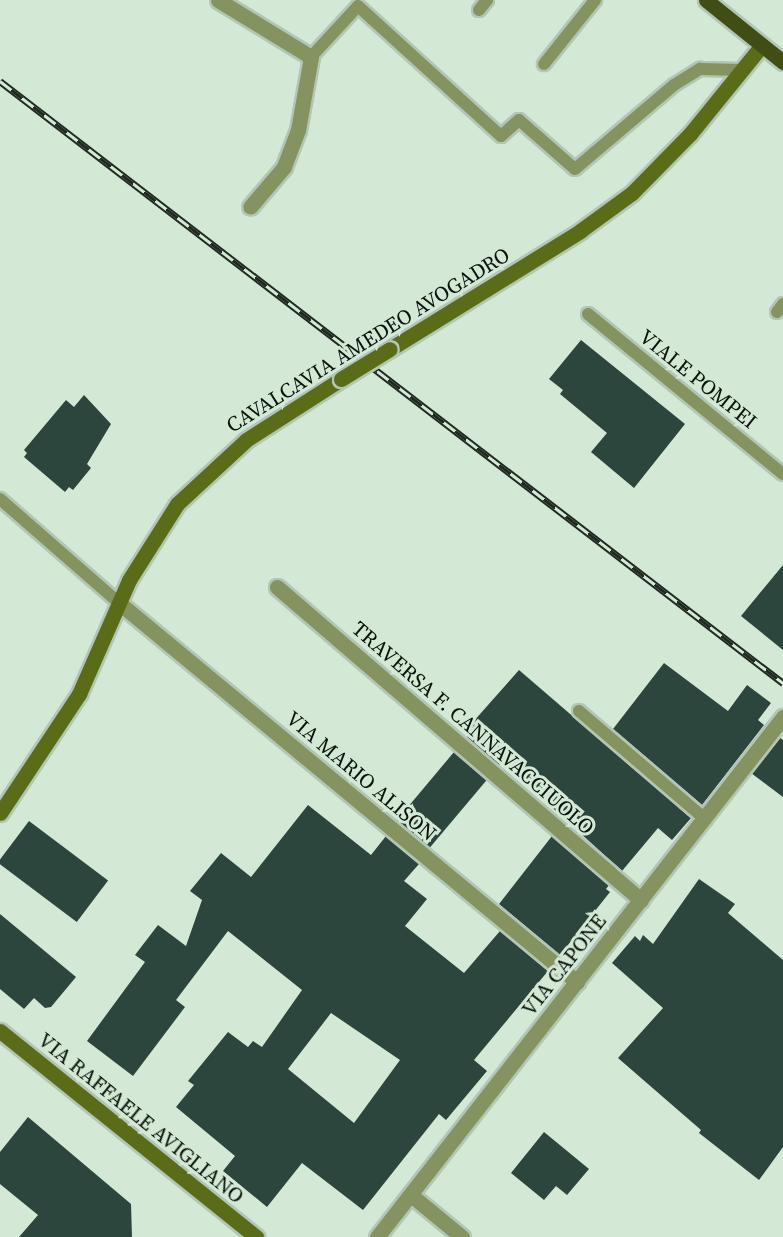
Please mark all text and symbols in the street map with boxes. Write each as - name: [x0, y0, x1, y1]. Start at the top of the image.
- street label: CAVALCAVIA AMEDEO AVOGADRO: [222, 242, 514, 438]
- street label: VIALE POMPEI: [634, 324, 762, 434]
- street label: TRAVERSA F. CANNAVACCIUOLO: [347, 616, 599, 840]
- street label: VIA MARIO ALISON: [281, 706, 441, 846]
- street label: VIA CAPONE: [516, 909, 612, 1021]
- street label: VIA RAFFAELE AVIGLIANO: [33, 1027, 249, 1209]

